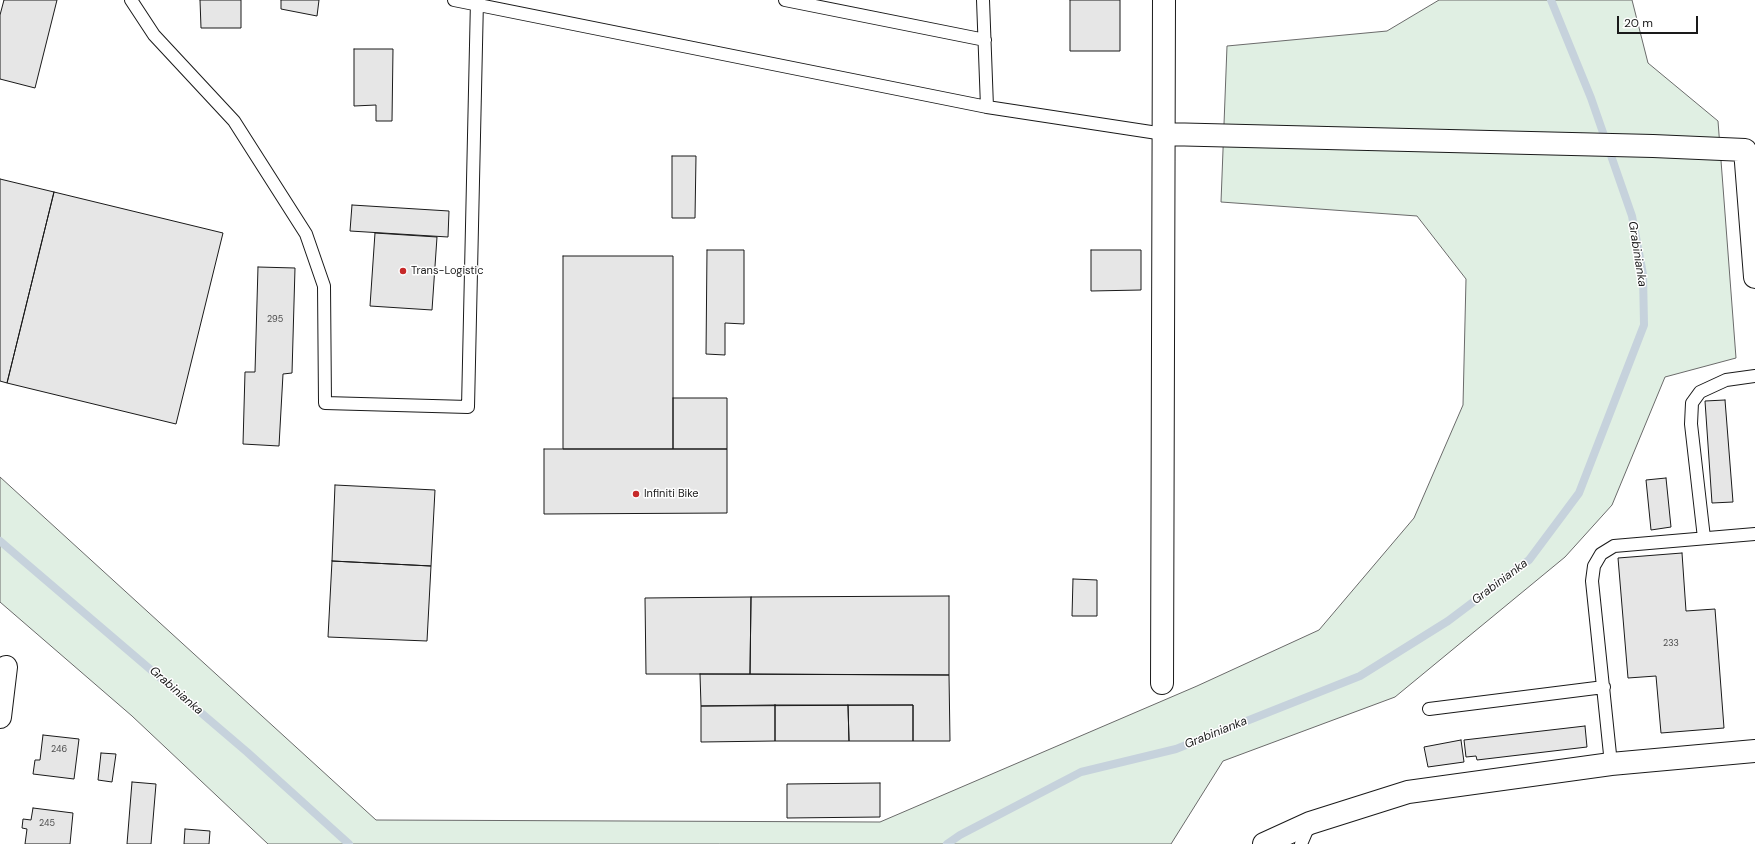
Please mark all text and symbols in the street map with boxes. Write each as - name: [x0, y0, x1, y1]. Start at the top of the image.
- scale bar: [1619, 8, 1700, 34]
- text: 20 m: [1624, 15, 1653, 31]
- water label: Grabinianka: [1625, 220, 1649, 288]
- place label: Trans-Logistic: [411, 264, 484, 278]
- marker: Trans-Logistic: [398, 266, 408, 276]
- house number: 295: [267, 315, 283, 325]
- place label: Infiniti Bike: [644, 487, 699, 501]
- marker: Infiniti Bike: [631, 489, 641, 499]
- water label: Grabinianka: [1469, 556, 1531, 608]
- house number: 233: [1663, 639, 1679, 649]
- water label: Grabinianka: [146, 664, 206, 718]
- water label: Grabinianka: [1183, 714, 1249, 752]
- house number: 246: [51, 745, 67, 755]
- house number: 245: [39, 819, 55, 829]

